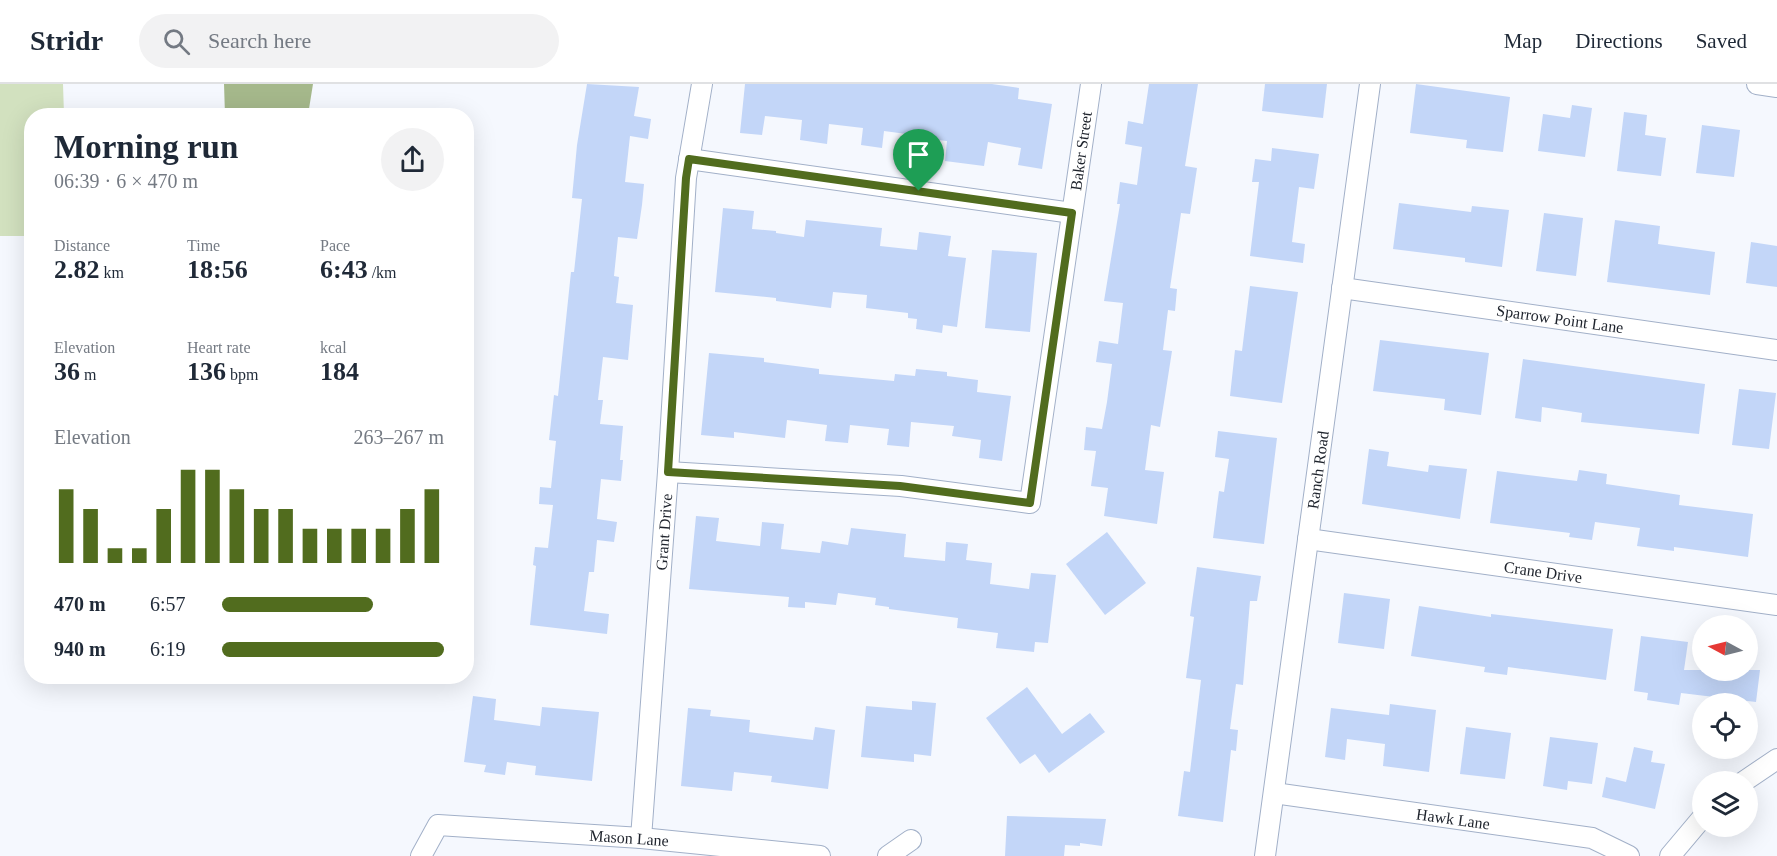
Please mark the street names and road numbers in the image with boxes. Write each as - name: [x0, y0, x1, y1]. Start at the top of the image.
- street label: Baker Street: [1067, 110, 1095, 192]
- street label: Sparrow Point Lane: [1495, 302, 1625, 337]
- street label: Ranch Road: [1304, 430, 1332, 510]
- street label: Grant Drive: [653, 493, 675, 571]
- street label: Crane Drive: [1503, 558, 1583, 586]
- street label: Hawk Lane: [1415, 805, 1491, 833]
- street label: Mason Lane: [589, 827, 669, 849]

